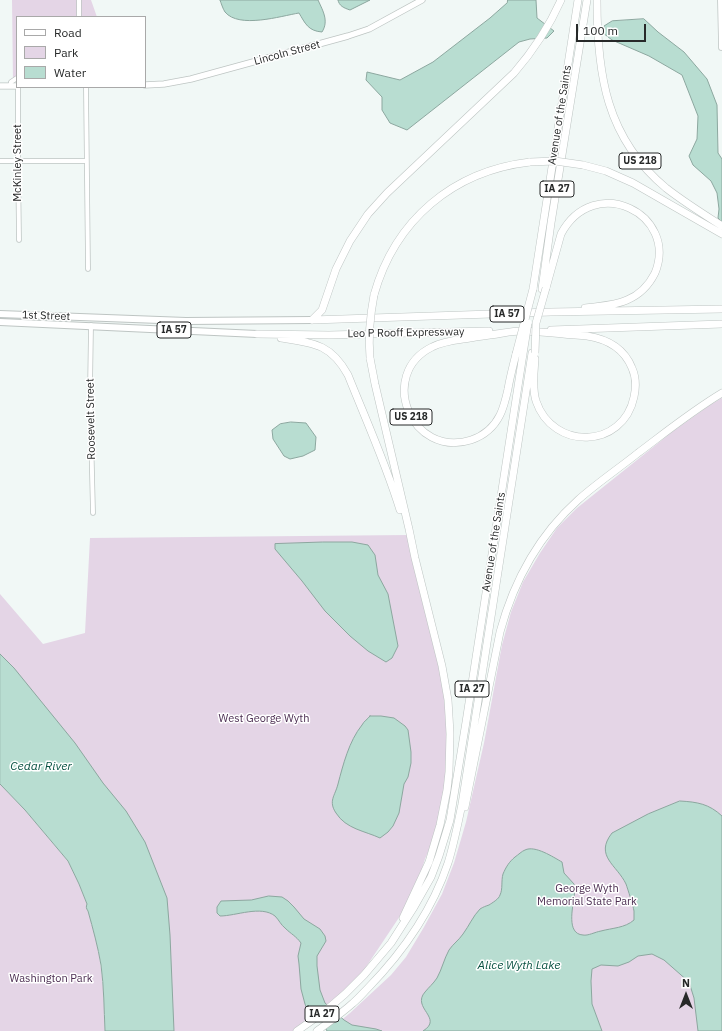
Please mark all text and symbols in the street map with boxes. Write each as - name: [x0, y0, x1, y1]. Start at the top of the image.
- legend: [16, 16, 146, 88]
- scale bar: [578, 16, 648, 42]
- text: 100 m: [583, 23, 618, 38]
- text: Road: [54, 25, 82, 40]
- street label: Lincoln Street: [252, 38, 322, 68]
- text: Park: [54, 45, 78, 60]
- street label: Avenue of the Saints: [546, 64, 574, 166]
- text: Water: [54, 65, 86, 80]
- street label: McKinley Street: [11, 124, 25, 202]
- road number: US 218: [619, 153, 661, 169]
- road number: IA 27: [540, 181, 574, 197]
- road number: IA 57: [490, 306, 524, 322]
- street label: 1st Street: [22, 309, 70, 323]
- road number: IA 57: [157, 322, 191, 338]
- street label: Leo P Rooff Expressway: [347, 325, 465, 341]
- street label: Roosevelt Street: [84, 378, 98, 460]
- road number: US 218: [390, 409, 432, 425]
- street label: Avenue of the Saints: [480, 491, 508, 593]
- road number: IA 27: [455, 681, 489, 697]
- park label: West George Wyth: [219, 712, 309, 726]
- water label: Cedar River: [10, 760, 72, 774]
- park label: George Wyth Memorial State Park: [537, 882, 637, 908]
- water label: Alice Wyth Lake: [478, 959, 560, 973]
- park label: Washington Park: [9, 972, 93, 986]
- north arrow: [666, 975, 706, 1015]
- text: N: [682, 976, 690, 990]
- road number: IA 27: [305, 1006, 339, 1022]

